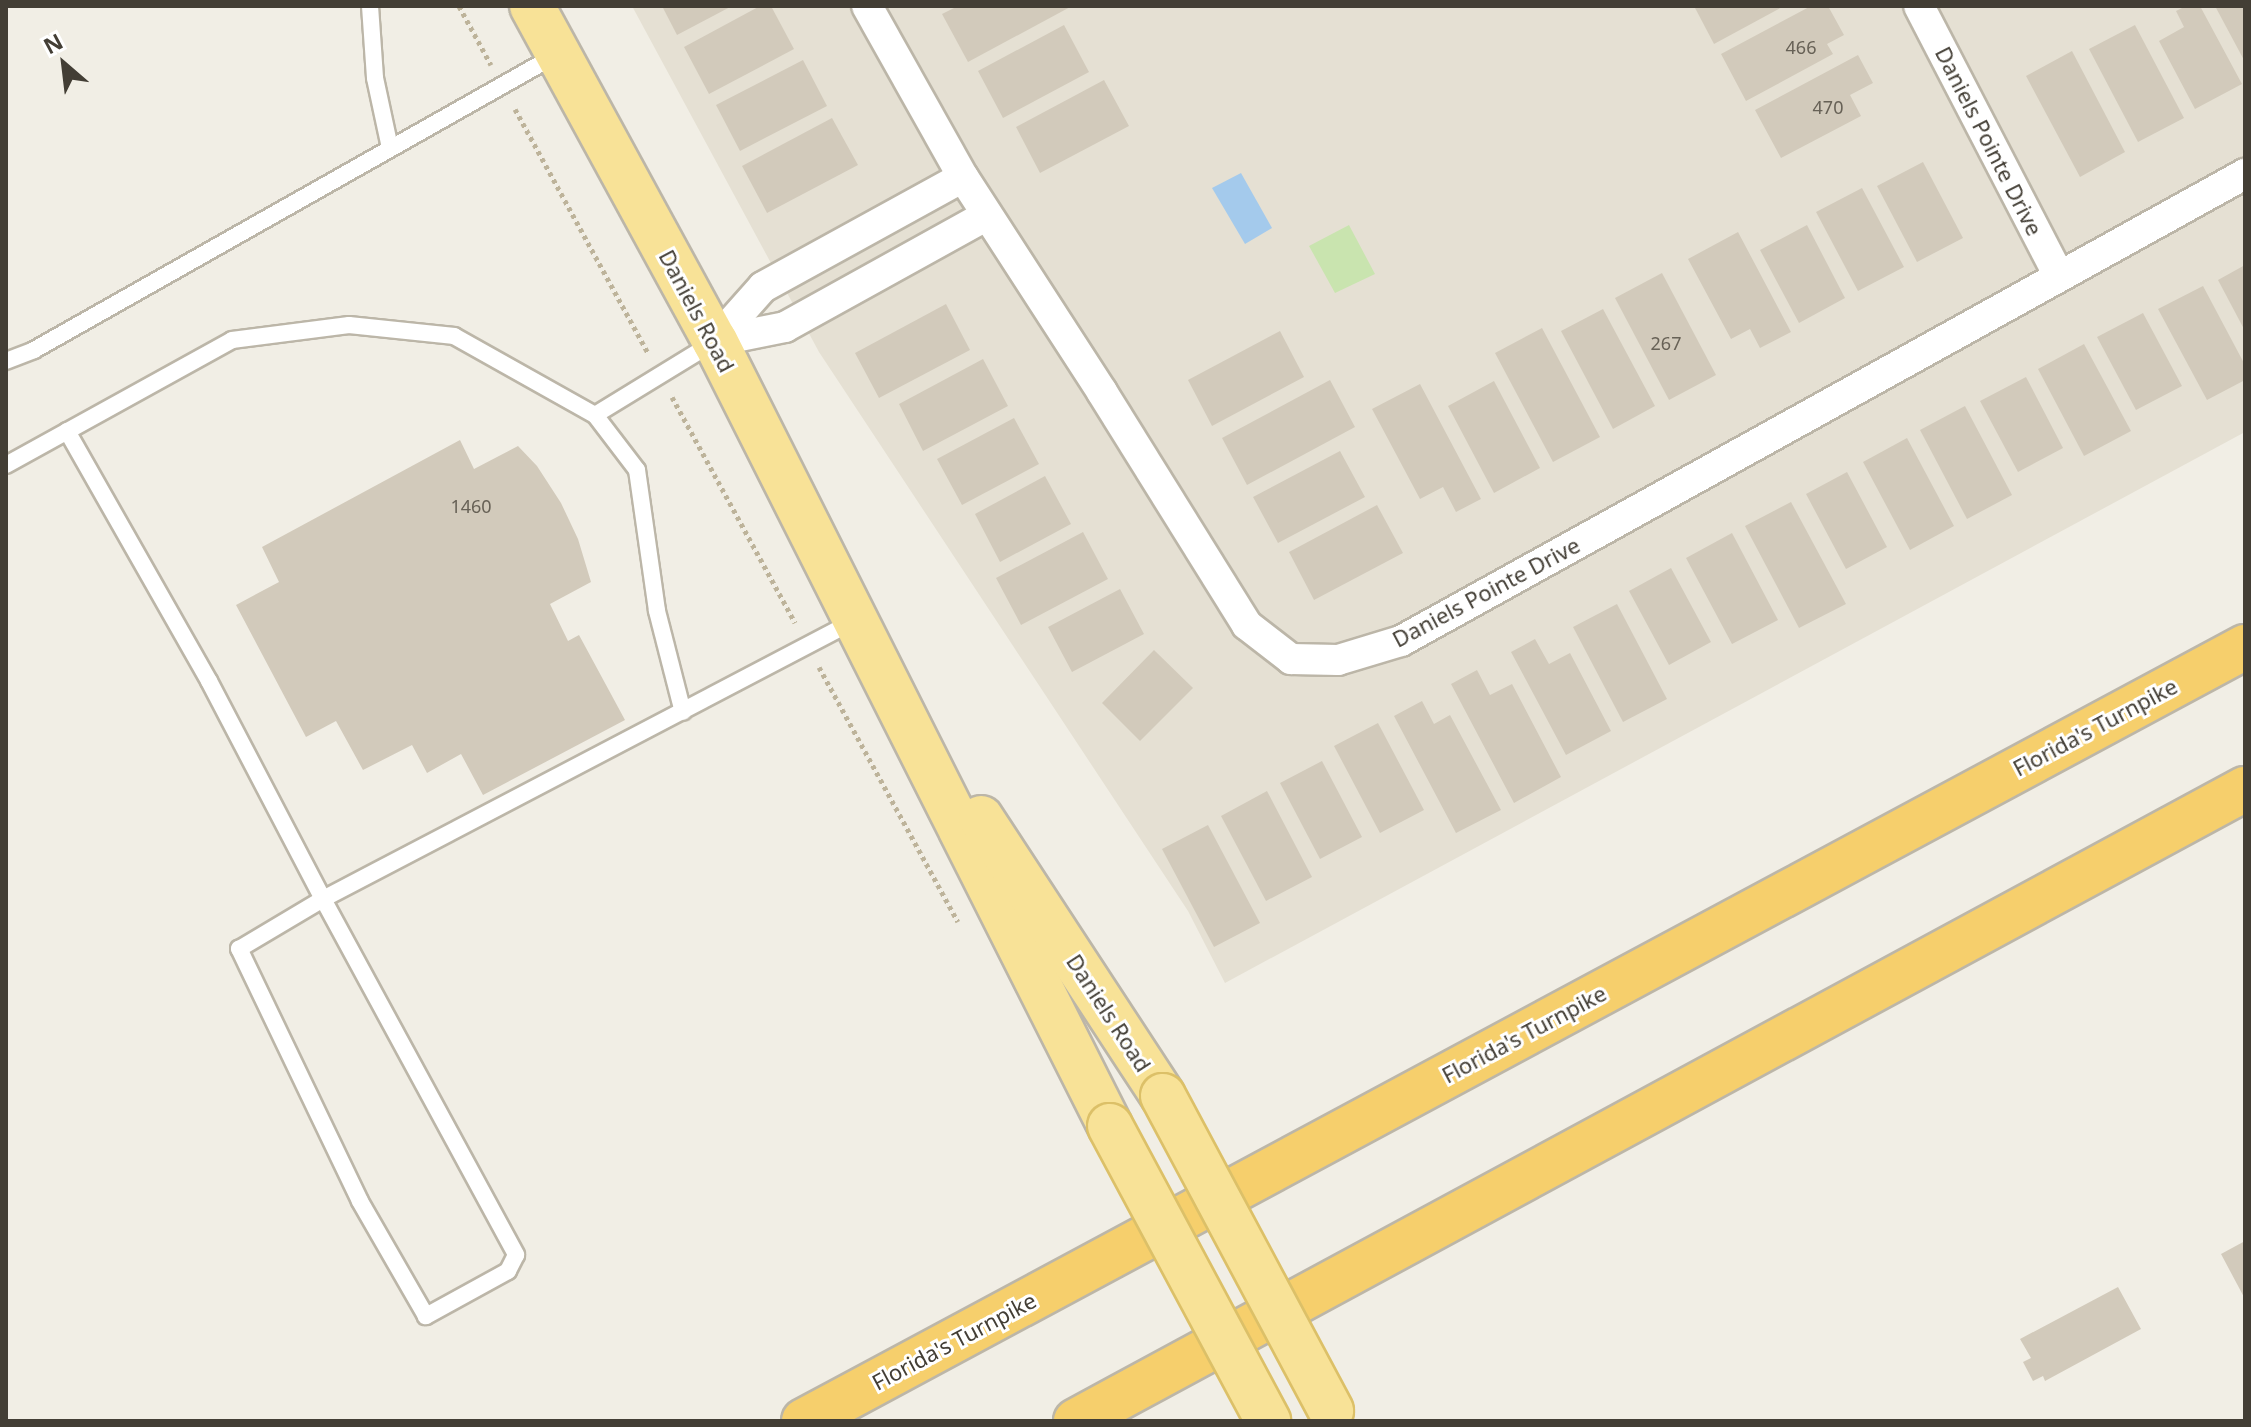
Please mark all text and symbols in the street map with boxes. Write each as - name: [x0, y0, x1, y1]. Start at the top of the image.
- north arrow: [24, 24, 104, 104]
- text: N: [38, 25, 68, 60]
- house number: 466: [1786, 36, 1816, 58]
- street label: Daniels Pointe Drive: [1930, 42, 2048, 240]
- house number: 470: [1813, 96, 1843, 118]
- street label: Daniels Road: [654, 245, 740, 377]
- house number: 267: [1651, 332, 1681, 354]
- house number: 1460: [450, 495, 492, 517]
- street label: Daniels Pointe Drive: [1388, 531, 1584, 653]
- street label: Florida's Turnpike: [2008, 673, 2182, 781]
- street label: Daniels Road: [1061, 949, 1157, 1077]
- street label: Florida's Turnpike: [1437, 980, 1611, 1088]
- street label: Florida's Turnpike: [867, 1287, 1041, 1395]

